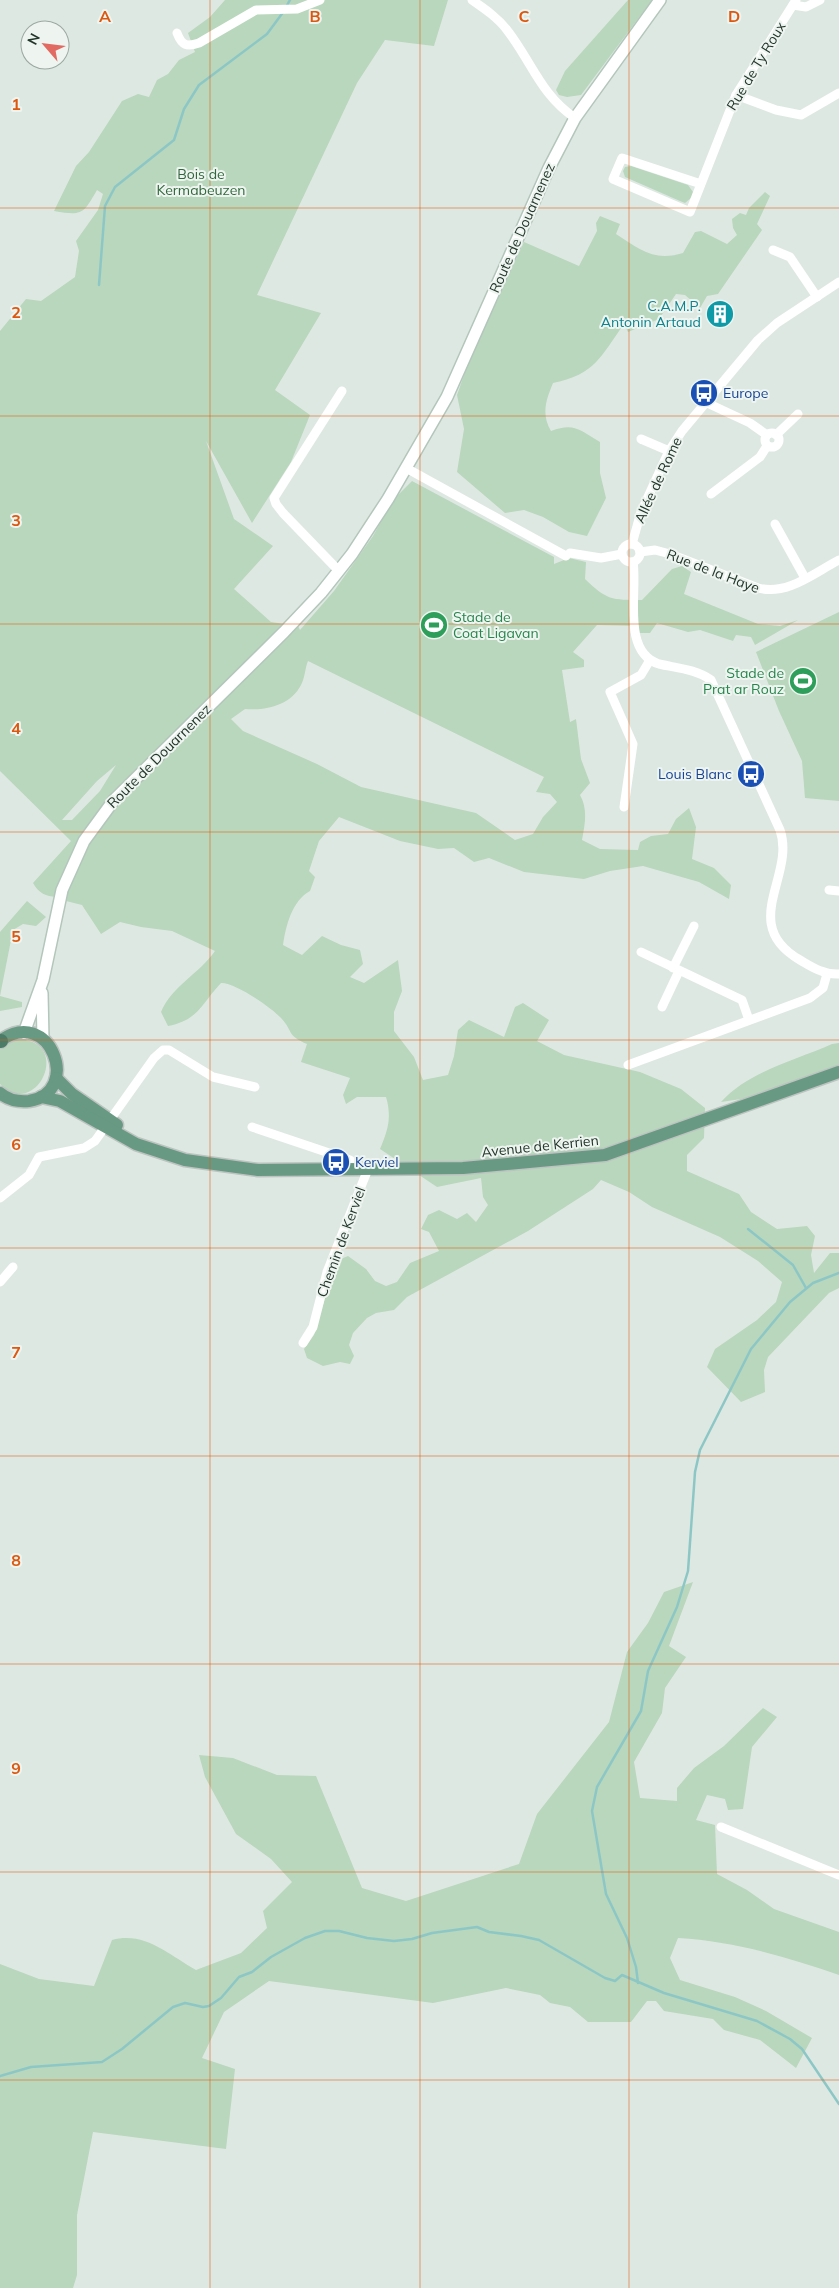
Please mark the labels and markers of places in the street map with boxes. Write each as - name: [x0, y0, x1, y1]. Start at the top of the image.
- place label: C.A.M.P. Antonin Artaud: [601, 297, 701, 331]
- building icon: C.A.M.P. Antonin Artaud: [705, 299, 735, 329]
- bus stop icon: Europe: [689, 378, 719, 408]
- place label: Europe: [723, 384, 768, 402]
- place label: Stade de Coat Ligavan: [453, 608, 539, 642]
- sports icon: Stade de Coat Ligavan: [419, 610, 449, 640]
- place label: Stade de Prat ar Rouz: [703, 664, 784, 698]
- sports icon: Stade de Prat ar Rouz: [788, 666, 818, 696]
- bus stop icon: Louis Blanc: [736, 759, 766, 789]
- place label: Louis Blanc: [658, 765, 732, 783]
- bus stop icon: Kerviel: [321, 1147, 351, 1177]
- place label: Kerviel: [355, 1153, 399, 1171]

